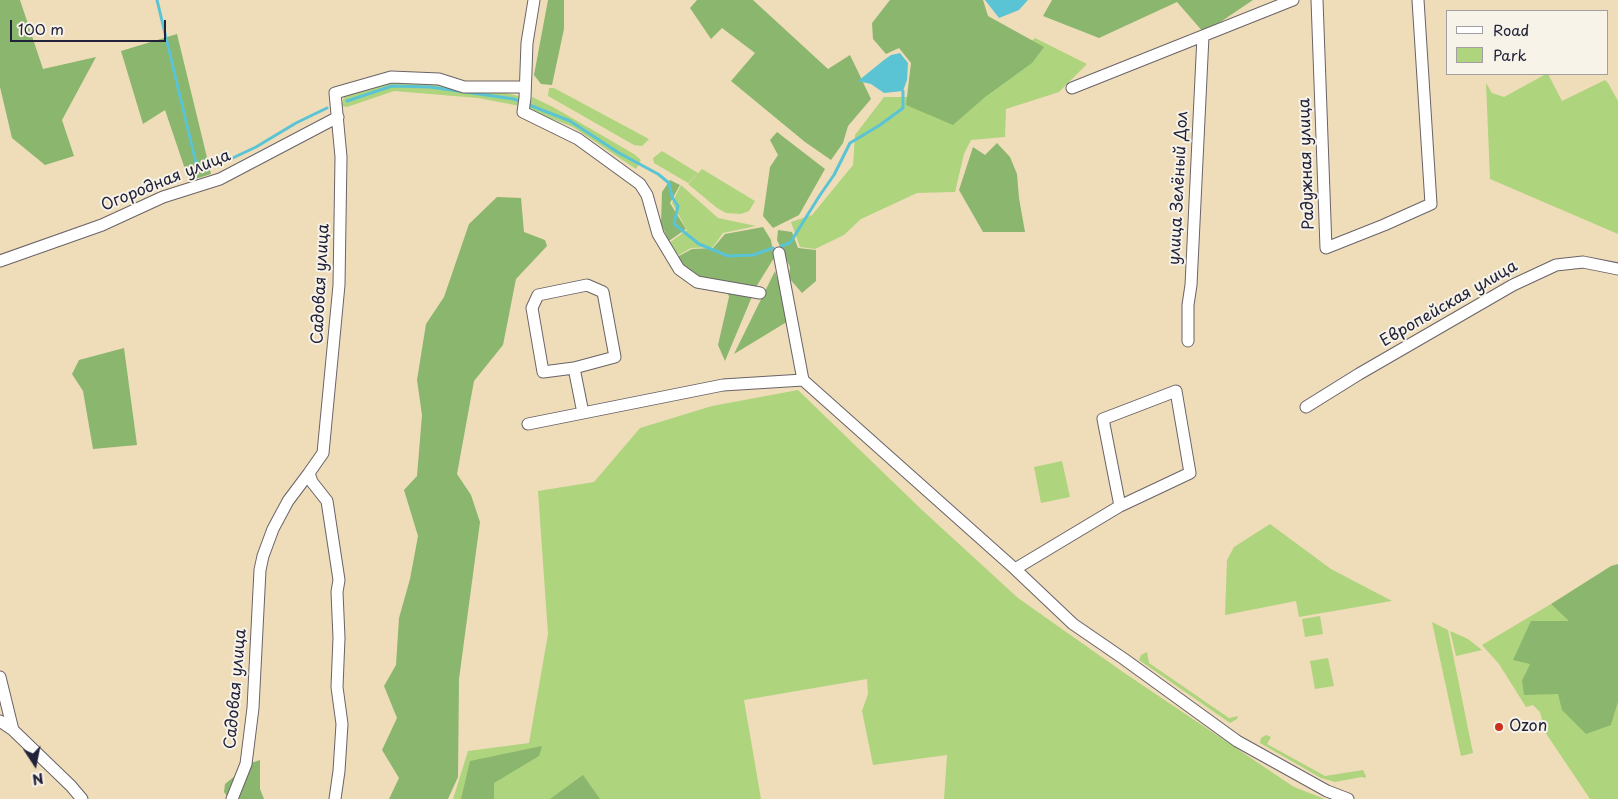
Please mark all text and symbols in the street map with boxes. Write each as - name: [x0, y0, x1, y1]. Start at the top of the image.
- scale bar: [12, 10, 169, 42]
- legend: [1446, 10, 1608, 75]
- text: 100 m: [18, 17, 64, 40]
- text: Road: [1493, 18, 1529, 41]
- text: Park: [1493, 43, 1527, 66]
- street label: Радужная улица: [1295, 98, 1319, 230]
- street label: улица Зелёный Дол: [1165, 110, 1193, 266]
- street label: Огородная улица: [98, 146, 234, 216]
- street label: Садовая улица: [308, 223, 334, 345]
- street label: Европейская улица: [1377, 257, 1521, 351]
- street label: Садовая улица: [221, 628, 251, 750]
- place label: Ozon: [1509, 717, 1547, 737]
- marker: Ozon: [1493, 721, 1505, 733]
- north arrow: [10, 739, 60, 789]
- text: N: [31, 768, 45, 791]

